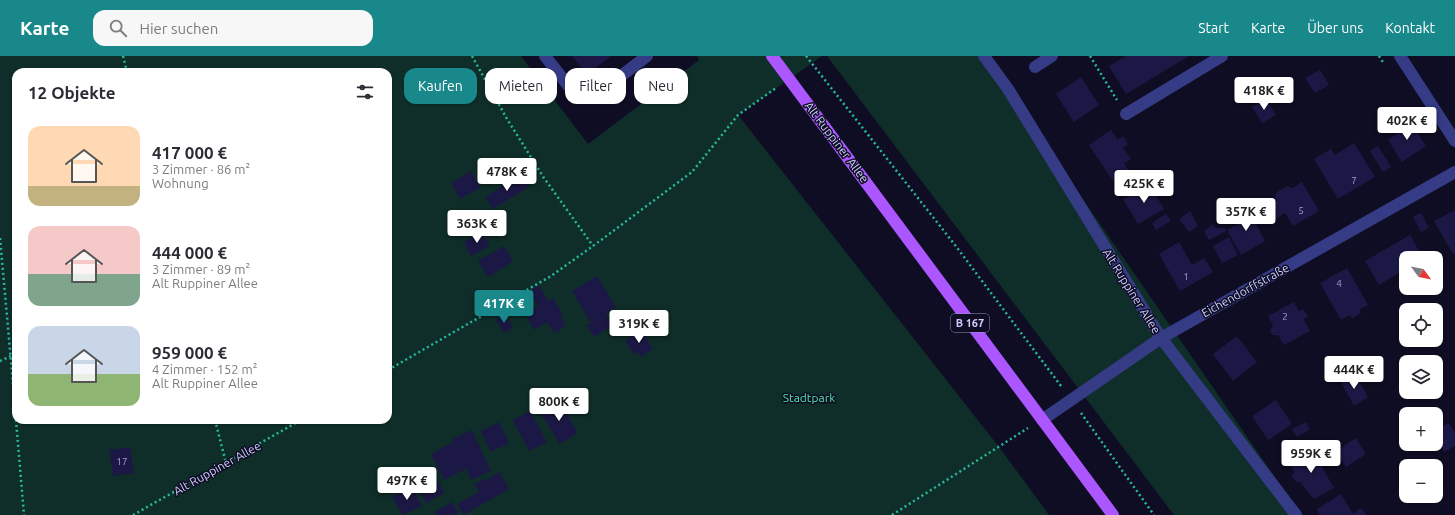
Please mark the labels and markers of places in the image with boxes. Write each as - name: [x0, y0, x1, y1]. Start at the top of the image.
- pin: 418K €: [1231, 77, 1297, 111]
- pin: 402K €: [1374, 107, 1440, 141]
- pin: 478K €: [474, 158, 540, 192]
- pin: 425K €: [1111, 170, 1177, 204]
- pin: 357K €: [1213, 198, 1279, 232]
- pin: 363K €: [444, 210, 510, 244]
- pin: 417K €: [471, 290, 537, 324]
- pin: 319K €: [606, 310, 672, 344]
- pin: 444K €: [1321, 356, 1387, 390]
- pin: 800K €: [526, 388, 592, 422]
- pin: 959K €: [1278, 440, 1344, 474]
- pin: 497K €: [374, 467, 440, 501]

